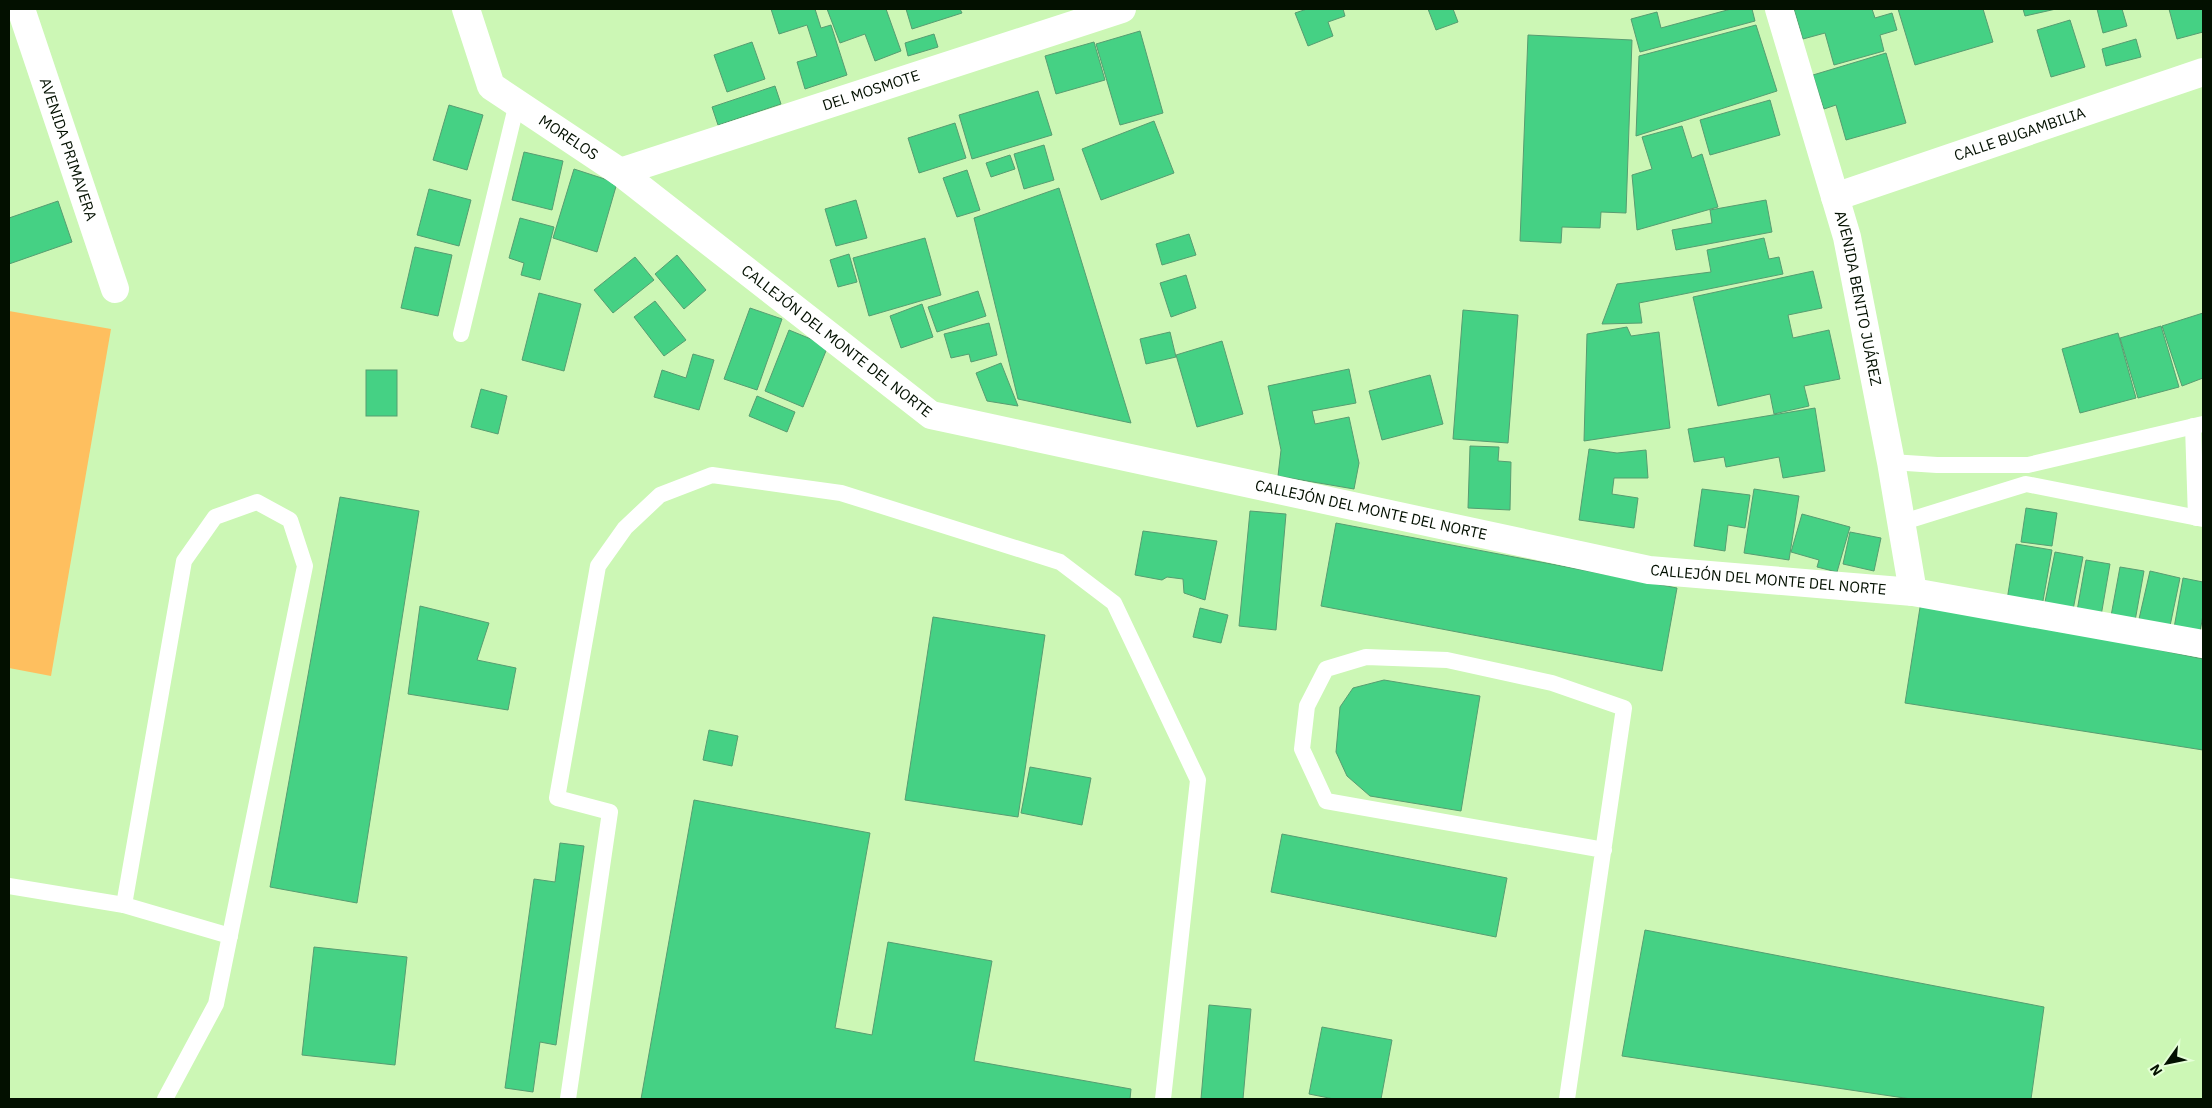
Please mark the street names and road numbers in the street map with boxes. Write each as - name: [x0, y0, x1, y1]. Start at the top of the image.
- street label: DEL MOSMOTE: [820, 65, 922, 115]
- street label: AVENIDA PRIMAVERA: [36, 75, 102, 223]
- street label: CALLE BUGAMBILIA: [1951, 103, 2088, 165]
- street label: MORELOS: [535, 111, 602, 164]
- street label: AVENIDA BENITO JUÁREZ: [1831, 208, 1886, 388]
- street label: CALLEJÓN DEL MONTE DEL NORTE: [738, 261, 936, 421]
- street label: CALLEJÓN DEL MONTE DEL NORTE: [1254, 475, 1489, 544]
- street label: CALLEJÓN DEL MONTE DEL NORTE: [1650, 560, 1887, 599]

